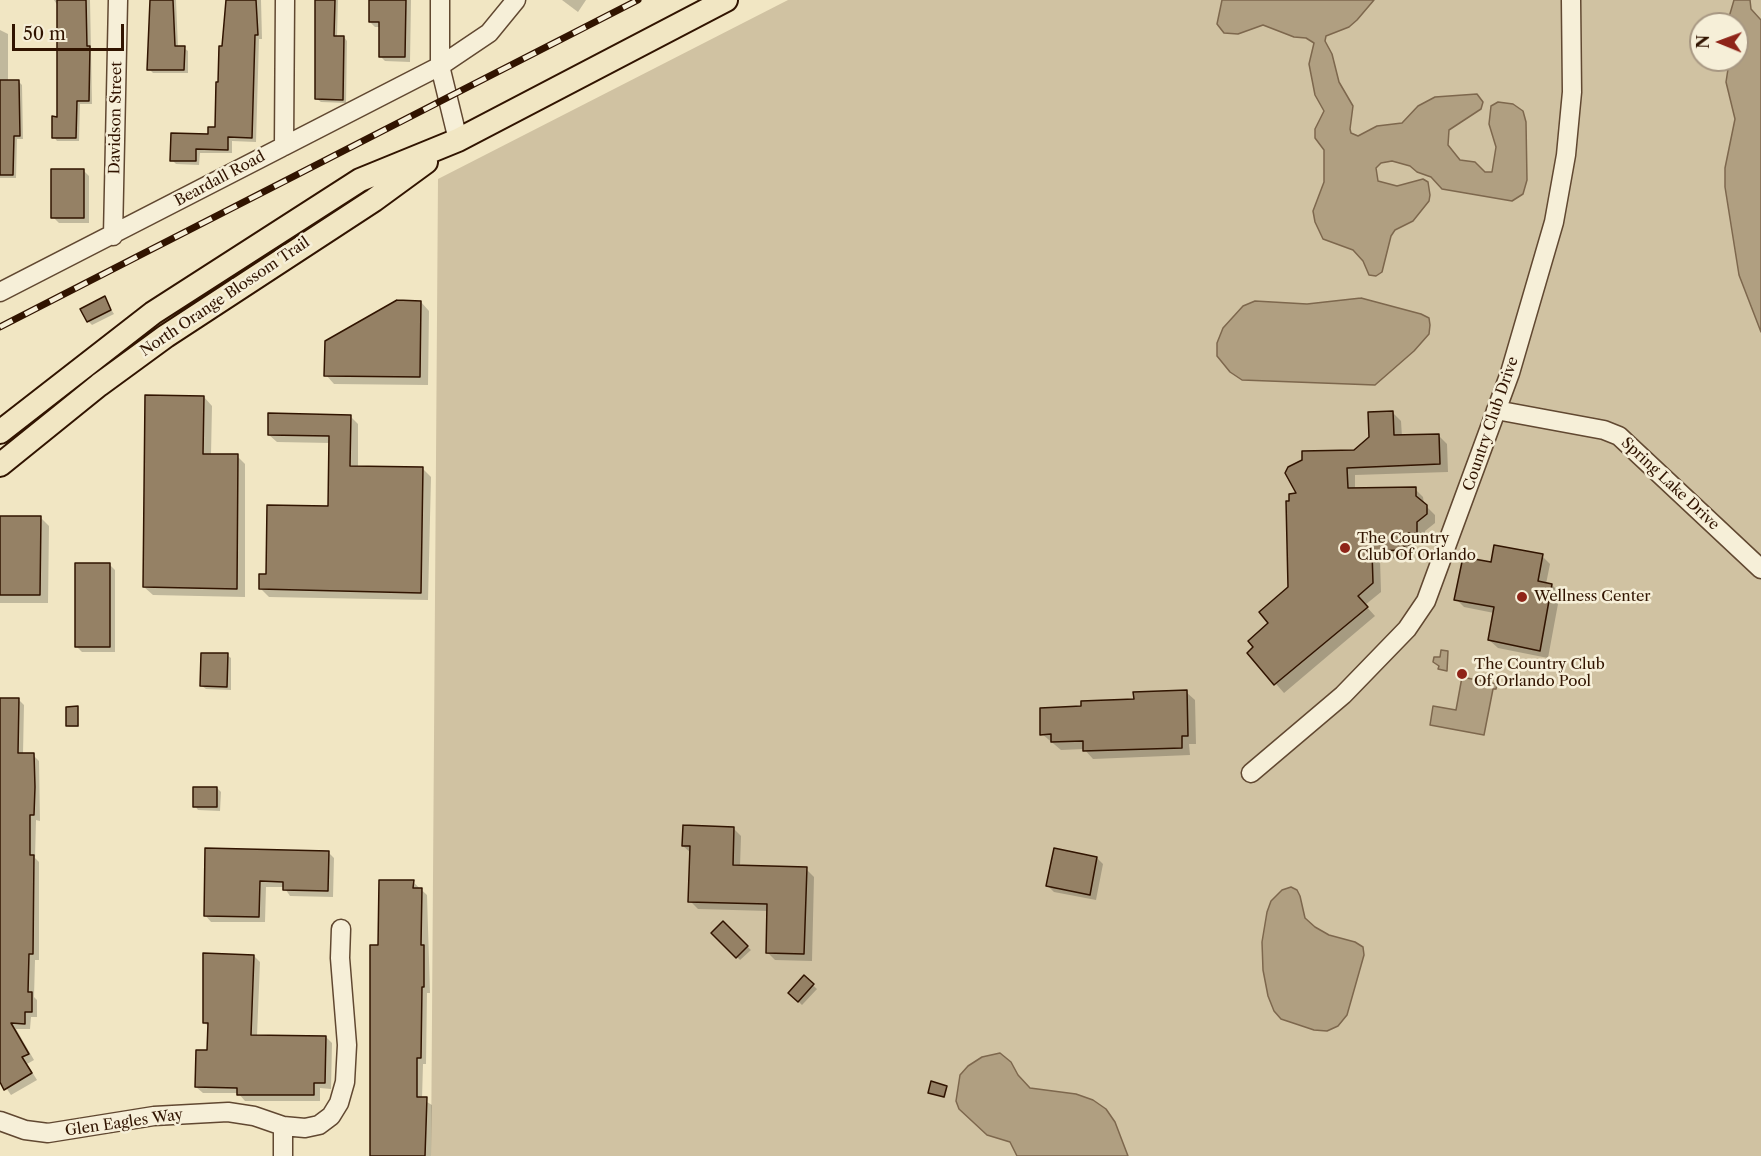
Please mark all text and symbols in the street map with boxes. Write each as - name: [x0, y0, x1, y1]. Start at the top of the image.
- scale bar: [15, 12, 128, 50]
- north arrow: [1689, 12, 1749, 72]
- text: 50 m: [23, 23, 66, 45]
- text: N: [1693, 35, 1713, 49]
- street label: Davidson Street: [106, 61, 126, 175]
- street label: Beardall Road: [172, 148, 268, 210]
- street label: North Orange Blossom Trail: [137, 234, 313, 360]
- street label: Country Club Drive: [1460, 355, 1522, 493]
- street label: Spring Lake Drive: [1617, 434, 1723, 534]
- place label: The Country Club Of Orlando: [1357, 530, 1476, 565]
- marker: The Country Club Of Orlando: [1338, 541, 1352, 555]
- place label: Wellness Center: [1534, 588, 1651, 606]
- marker: Wellness Center: [1515, 590, 1529, 604]
- place label: The Country Club Of Orlando Pool: [1474, 656, 1605, 691]
- marker: The Country Club Of Orlando Pool: [1455, 667, 1469, 681]
- street label: Glen Eagles Way: [64, 1106, 184, 1140]

